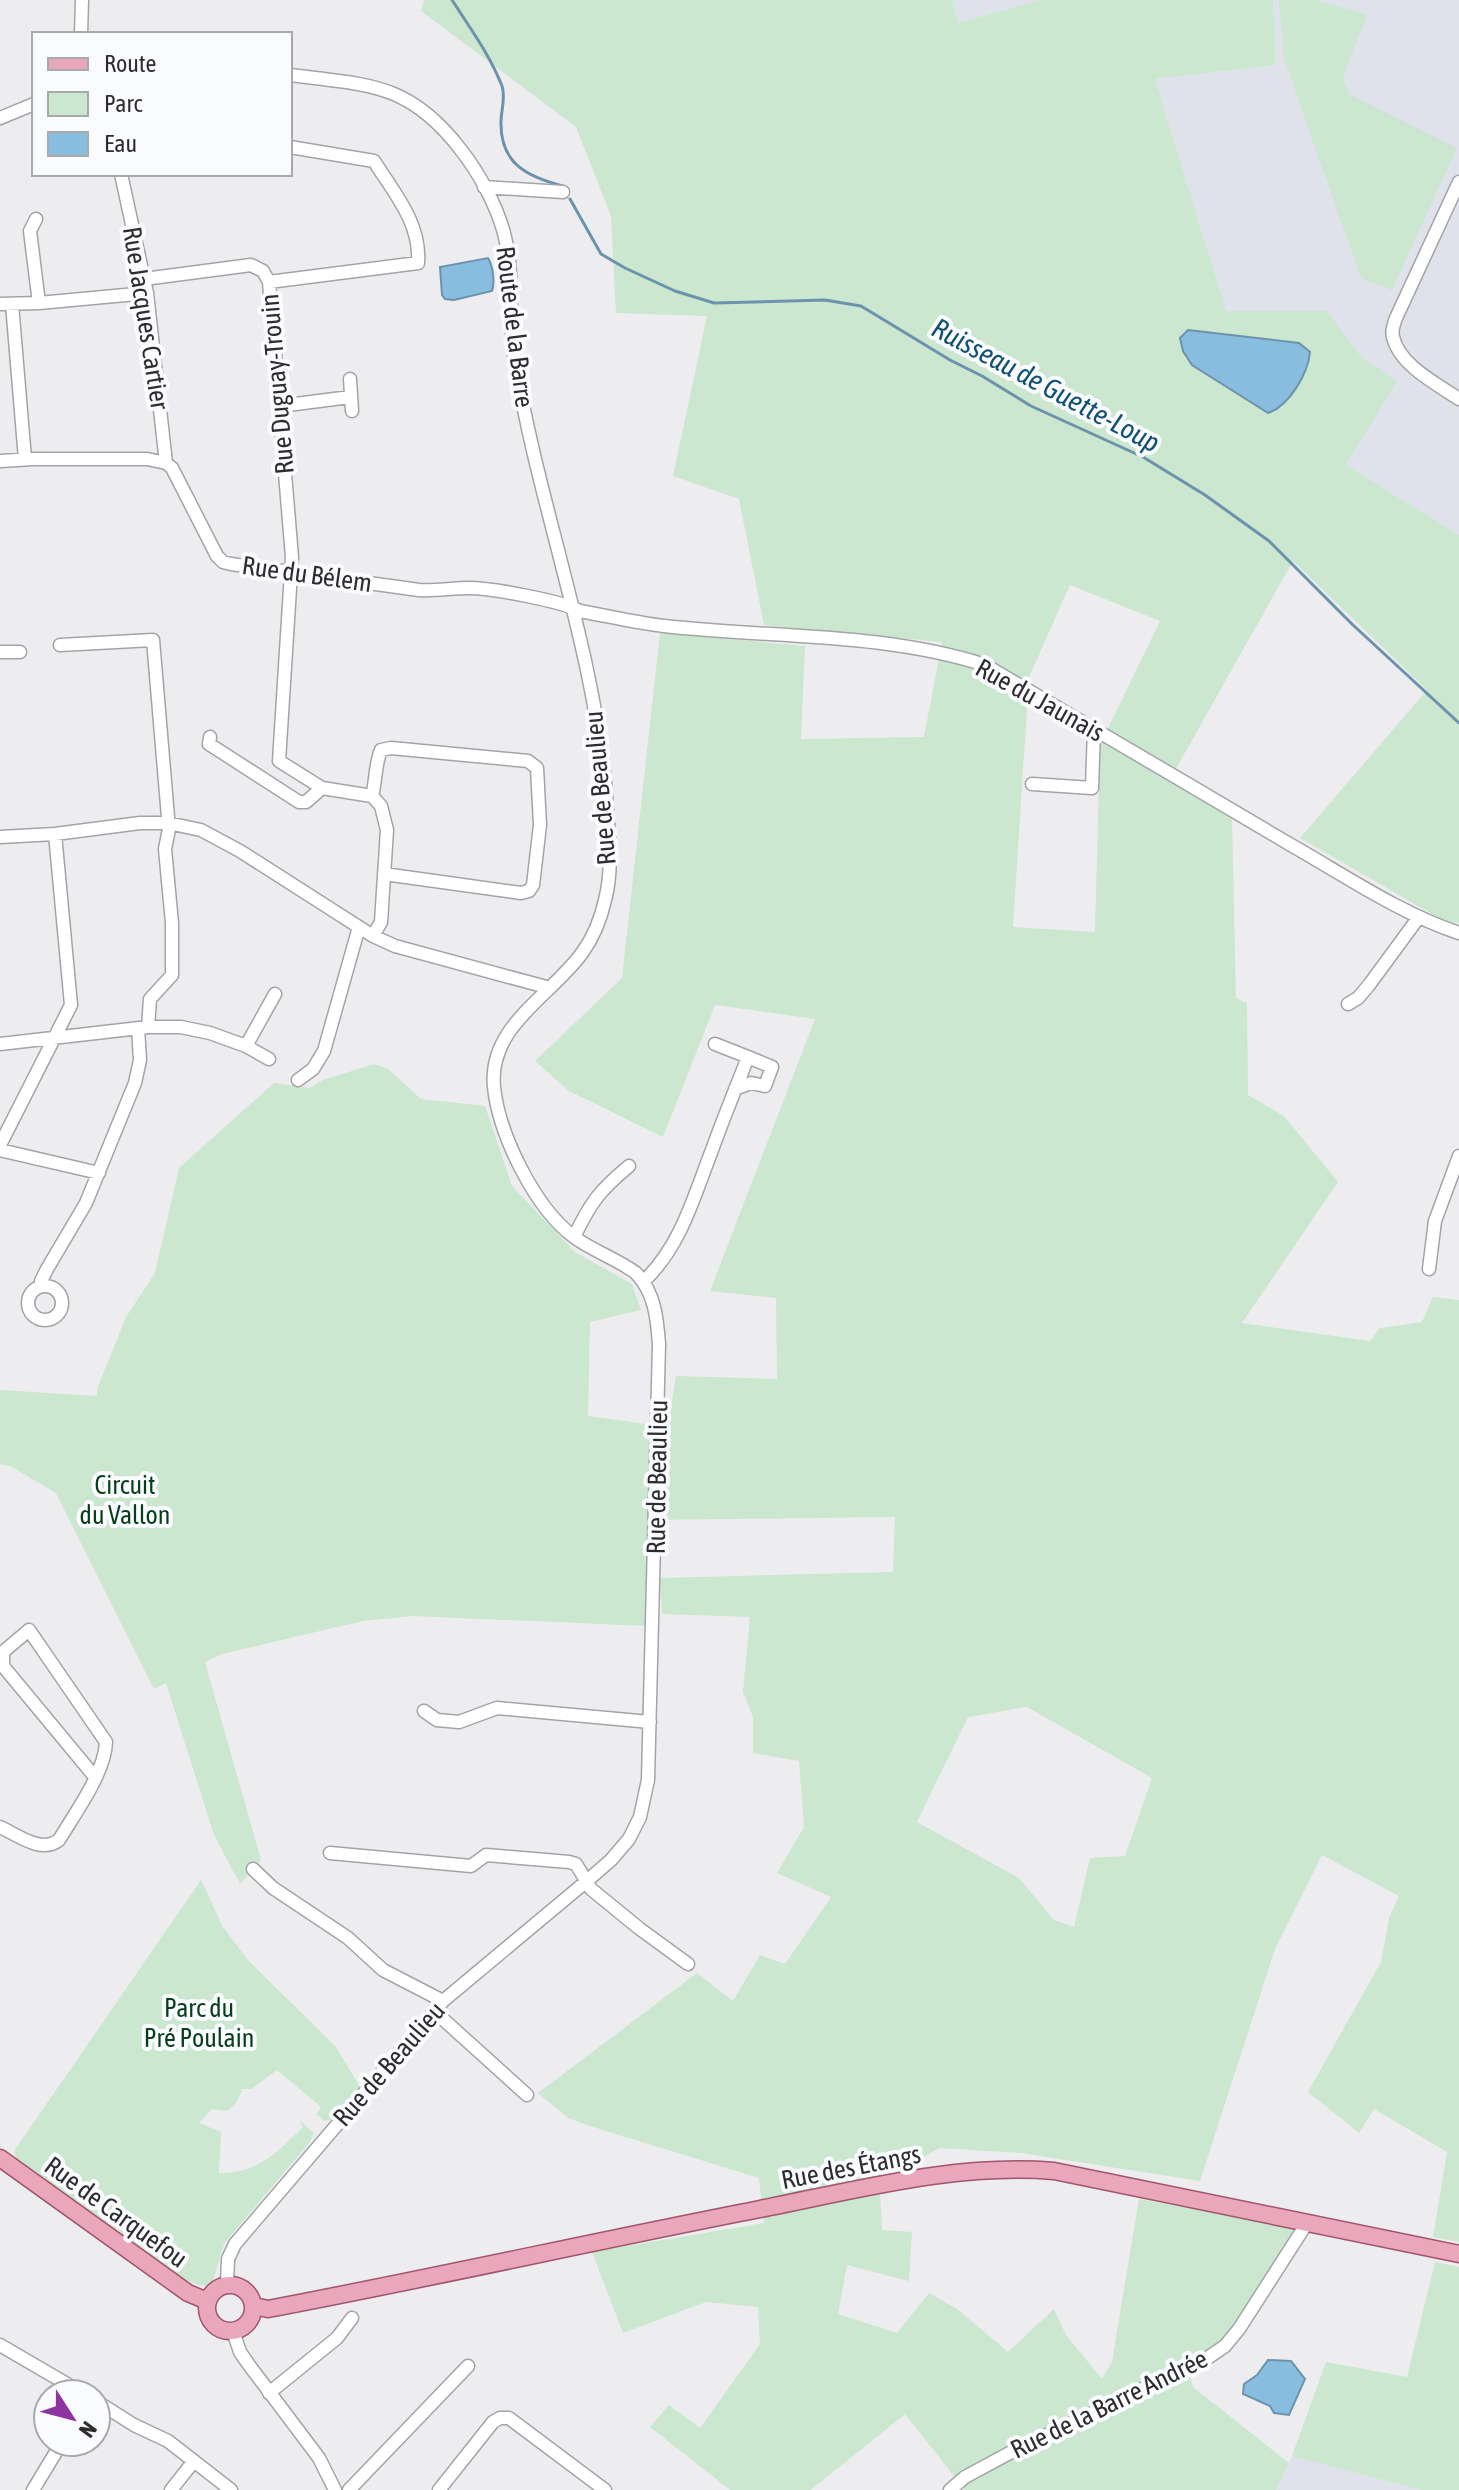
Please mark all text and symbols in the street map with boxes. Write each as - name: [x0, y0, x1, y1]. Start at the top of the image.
- legend: [32, 32, 292, 176]
- text: Route: [104, 50, 156, 77]
- text: Parc: [104, 90, 143, 117]
- text: Eau: [104, 130, 137, 157]
- street label: Rue Jacques Cartier: [117, 225, 175, 412]
- street label: Route de la Barre: [490, 245, 540, 409]
- street label: Rue Duguay-Trouin: [254, 293, 300, 475]
- water label: Ruisseau de Guette-Loup: [927, 311, 1165, 459]
- street label: Rue du Bélem: [240, 550, 374, 598]
- street label: Rue du Jaunais: [971, 652, 1109, 748]
- street label: Rue de Beaulieu: [578, 710, 622, 866]
- street label: Rue de Beaulieu: [641, 1399, 673, 1555]
- park label: Circuit du Vallon: [80, 1470, 170, 1530]
- park label: Parc du Pré Poulain: [144, 1993, 254, 2053]
- street label: Rue de Beaulieu: [327, 1996, 451, 2132]
- street label: Rue des Étangs: [779, 2139, 923, 2195]
- street label: Rue de Carquefou: [39, 2150, 193, 2274]
- street label: Rue de la Barre Andrée: [1006, 2343, 1212, 2465]
- north arrow: [32, 2378, 112, 2458]
- text: N: [74, 2417, 103, 2443]

